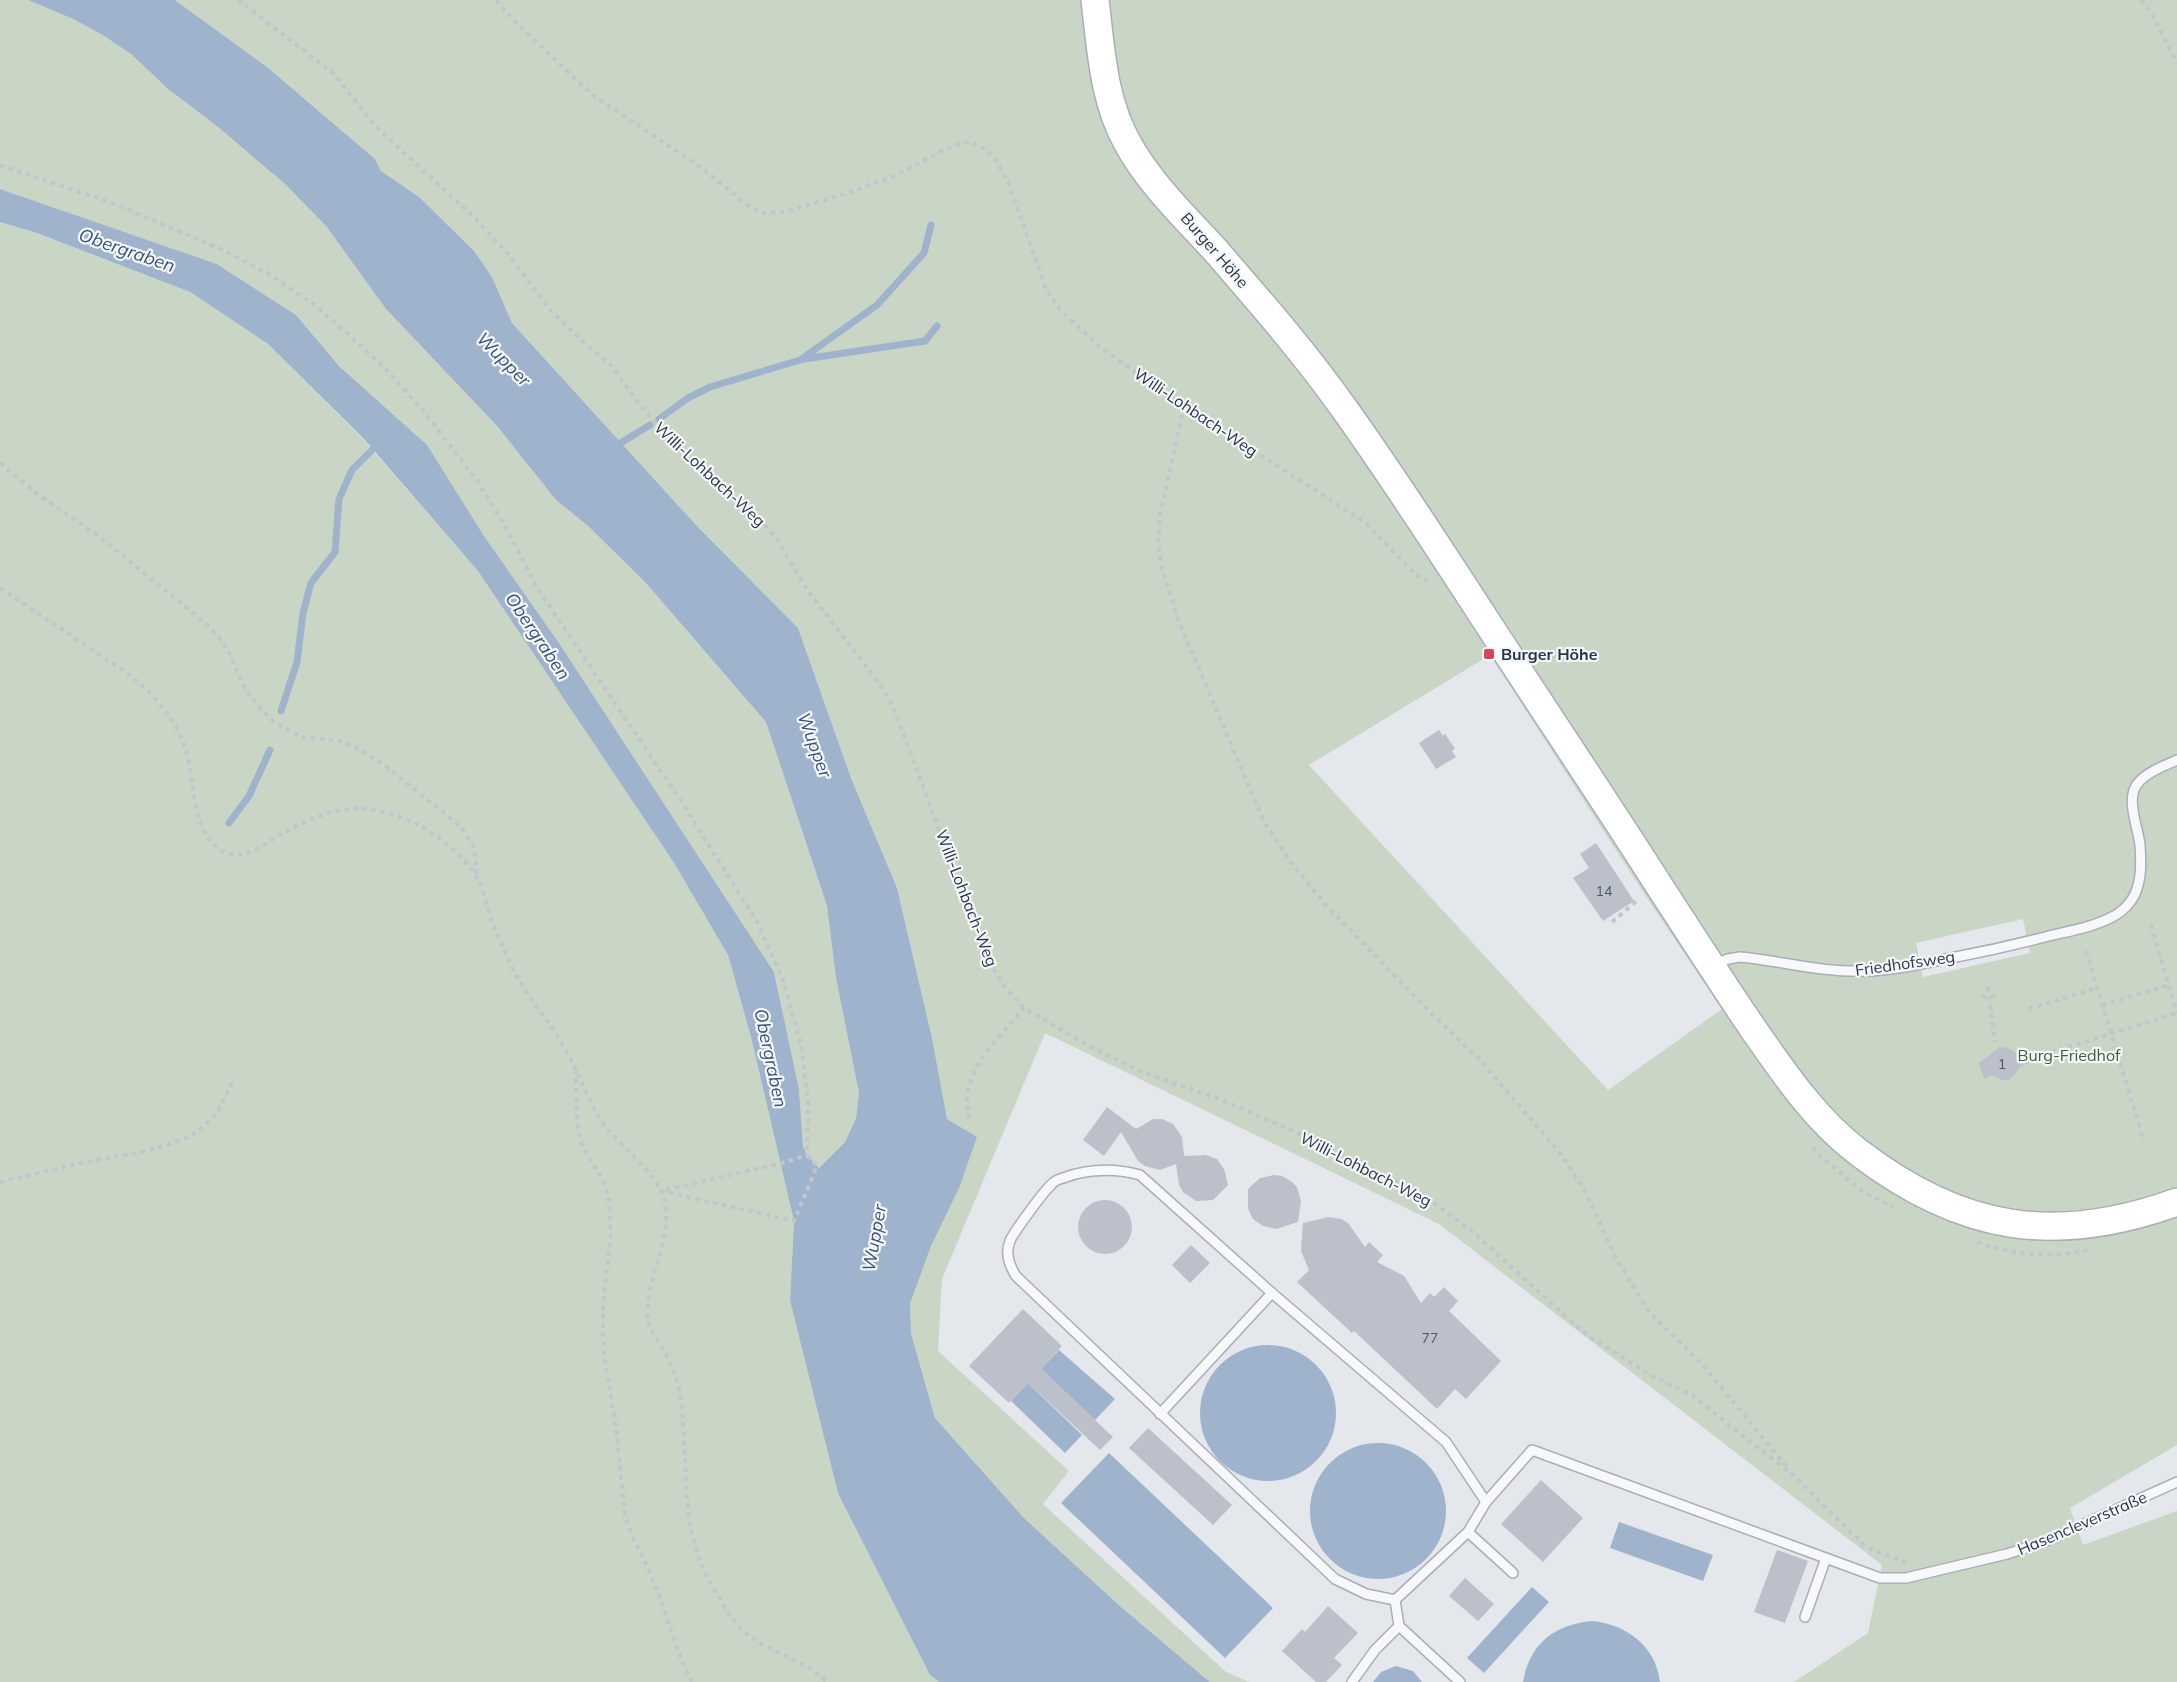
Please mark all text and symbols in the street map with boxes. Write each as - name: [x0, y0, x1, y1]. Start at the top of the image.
- street label: Burger Höhe: [1177, 208, 1253, 292]
- water label: Obergraben: [76, 223, 178, 277]
- water label: Wupper: [472, 327, 537, 392]
- street label: Willi-Lohbach-Weg: [1130, 363, 1262, 461]
- street label: Willi-Lohbach-Weg: [650, 417, 770, 531]
- water label: Obergraben: [500, 588, 576, 684]
- place label: Burger Höhe: [1501, 644, 1598, 664]
- marker: Burger Höhe: [1482, 647, 1496, 661]
- water label: Wupper: [793, 709, 838, 782]
- street label: Willi-Lohbach-Weg: [932, 827, 1002, 969]
- house number: 14: [1596, 882, 1613, 900]
- street label: Friedhofsweg: [1854, 946, 1956, 980]
- water label: Obergraben: [749, 1007, 793, 1109]
- park label: Burg-Friedhof: [2018, 1045, 2121, 1065]
- house number: 1: [1998, 1055, 2006, 1073]
- street label: Willi-Lohbach-Weg: [1297, 1127, 1435, 1211]
- water label: Wupper: [857, 1201, 891, 1273]
- house number: 77: [1422, 1329, 1438, 1347]
- street label: Hasencleverstraße: [2014, 1487, 2150, 1559]

